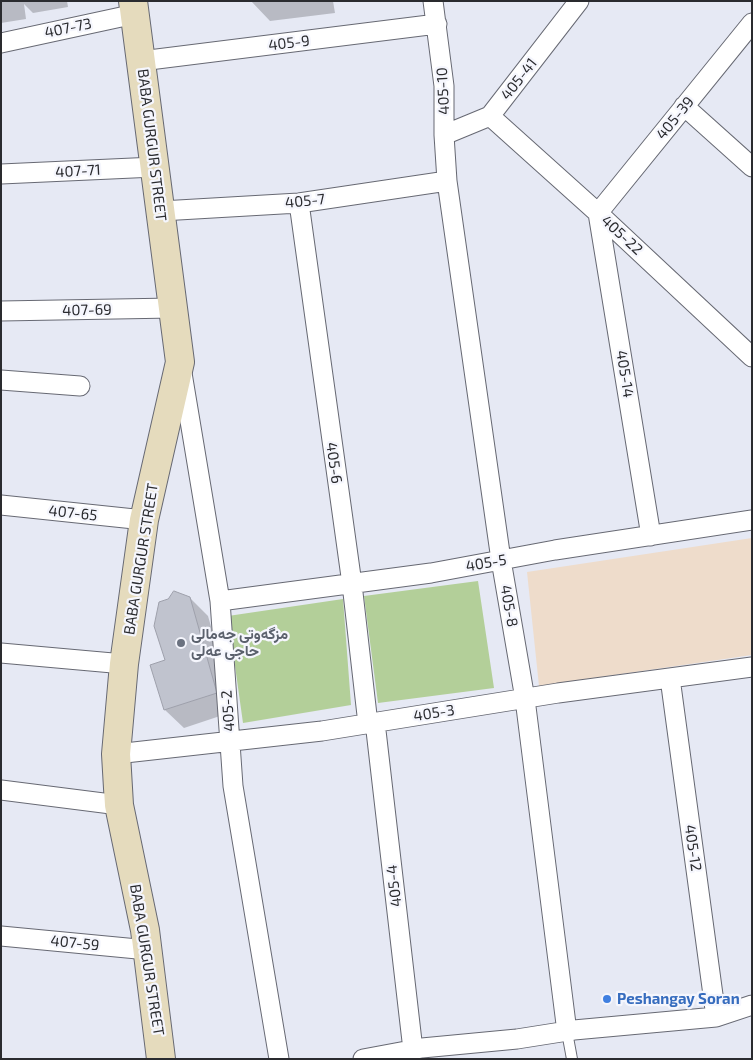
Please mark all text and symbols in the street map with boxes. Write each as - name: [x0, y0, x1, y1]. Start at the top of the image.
- street label: 407-73: [43, 14, 93, 42]
- street label: 405-9: [267, 32, 311, 54]
- street label: 405-41: [497, 54, 541, 104]
- street label: 405-10: [433, 67, 453, 115]
- street label: BABA GURGUR STREET: [134, 68, 170, 222]
- street label: 405-39: [652, 93, 698, 143]
- street label: 407-71: [55, 161, 101, 181]
- street label: 405-7: [284, 190, 326, 212]
- street label: 405-22: [598, 211, 646, 259]
- street label: 407-69: [62, 301, 112, 319]
- street label: 405-14: [612, 349, 638, 399]
- street label: 405-6: [322, 441, 346, 485]
- street label: BABA GURGUR STREET: [120, 482, 162, 636]
- street label: 407-65: [48, 501, 98, 525]
- street label: 405-5: [464, 551, 508, 575]
- street label: 405-8: [496, 584, 522, 628]
- place label: مزگەوتی جەمالی حاجی عەلی: [191, 625, 288, 660]
- marker: مزگەوتی جەمالی حاجی عەلی: [175, 637, 187, 649]
- street label: 405-2: [218, 690, 238, 732]
- street label: 405-3: [412, 701, 456, 725]
- street label: 405-12: [681, 823, 705, 873]
- street label: 405-4: [382, 864, 406, 908]
- street label: BABA GURGUR STREET: [126, 883, 168, 1037]
- street label: 407-59: [50, 931, 100, 955]
- place label: Peshangay Soran: [617, 990, 740, 1008]
- marker: Peshangay Soran: [601, 993, 613, 1005]

